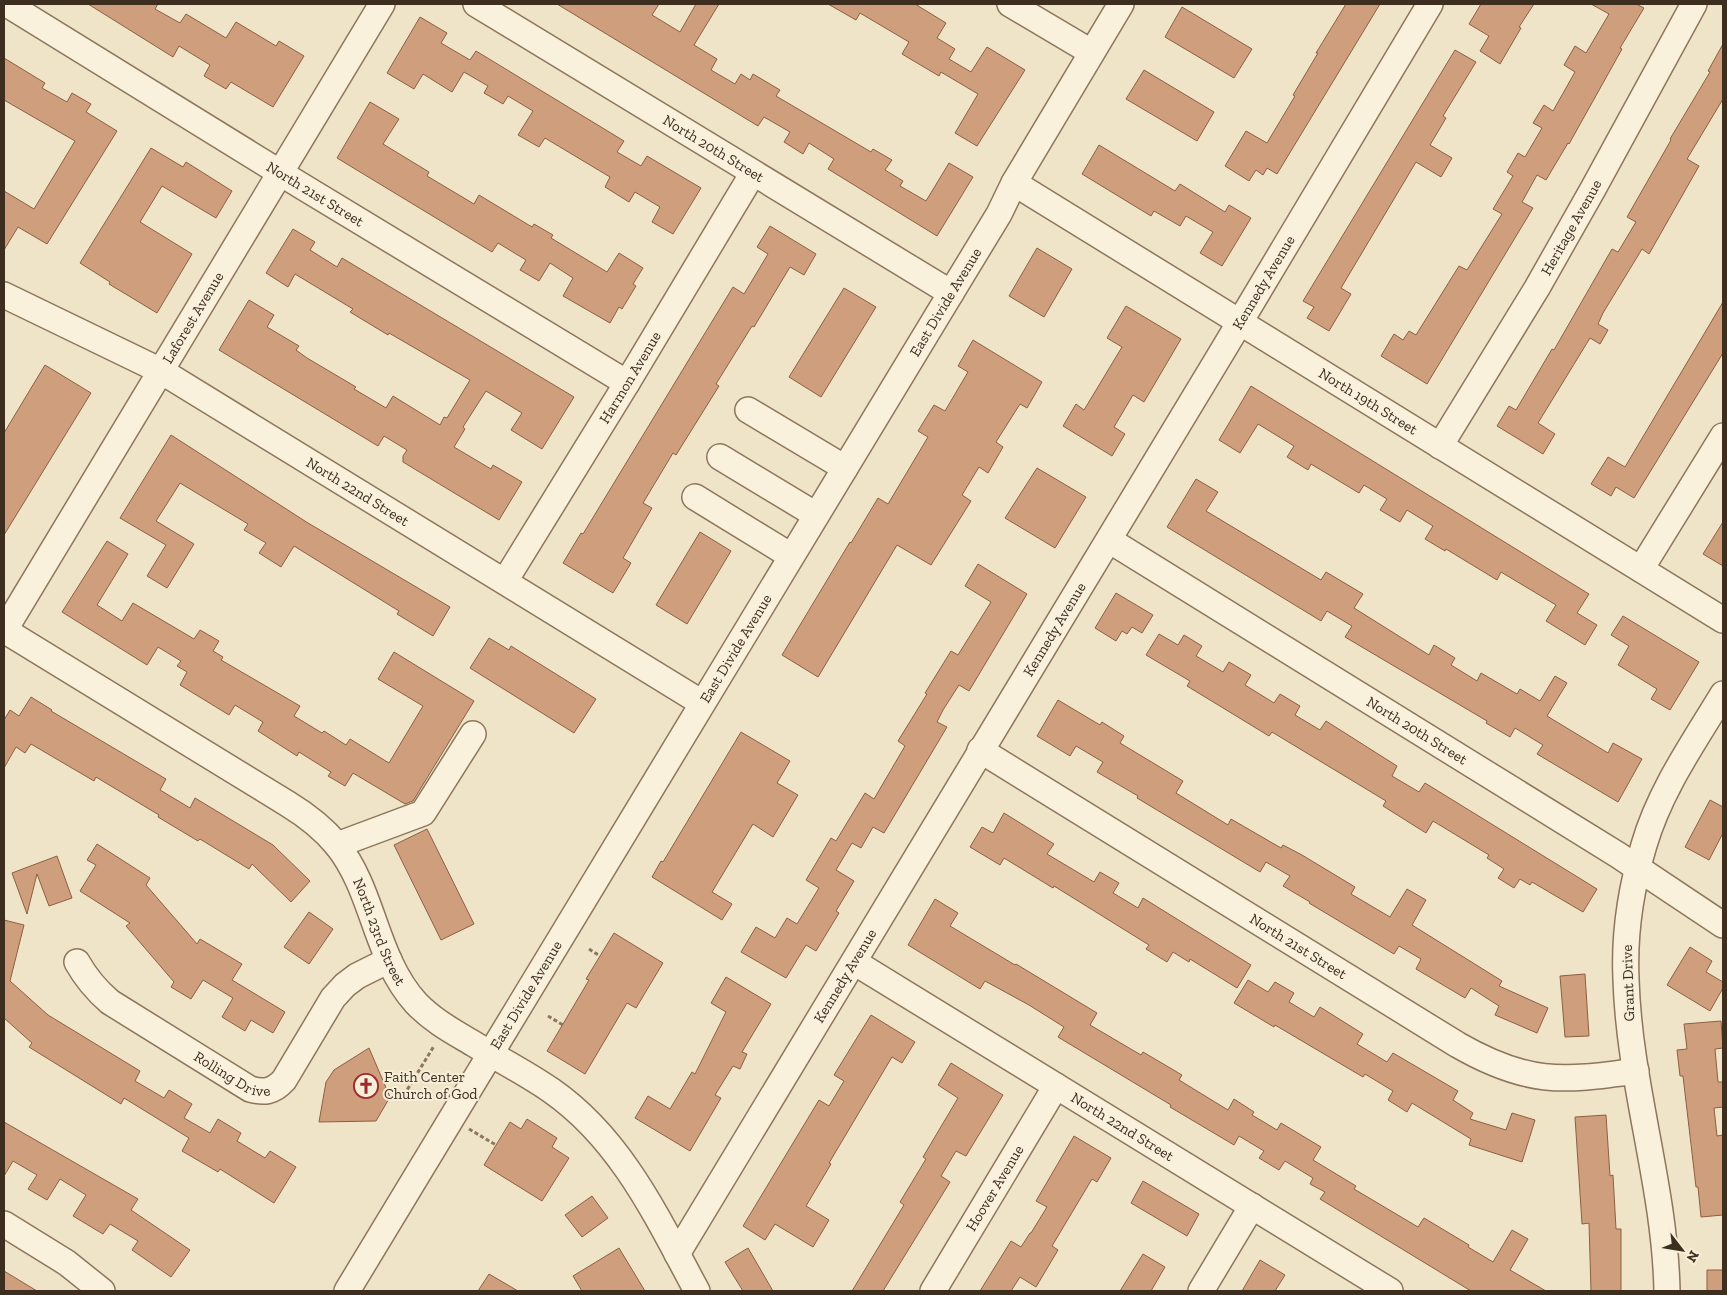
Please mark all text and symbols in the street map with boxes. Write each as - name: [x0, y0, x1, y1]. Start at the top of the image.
- street label: North 20th Street: [660, 111, 768, 186]
- street label: North 21st Street: [263, 158, 367, 231]
- street label: Heritage Avenue: [1537, 176, 1605, 279]
- street label: Kennedy Avenue: [1229, 232, 1299, 333]
- street label: East Divide Avenue: [906, 244, 985, 360]
- street label: Laforest Avenue: [158, 268, 227, 367]
- street label: Harmon Avenue: [595, 328, 665, 427]
- street label: North 19th Street: [1315, 364, 1421, 439]
- street label: North 22nd Street: [303, 453, 413, 530]
- street label: Kennedy Avenue: [1019, 579, 1090, 679]
- street label: East Divide Avenue: [696, 591, 776, 706]
- street label: North 20th Street: [1363, 693, 1471, 769]
- street label: North 23rd Street: [349, 875, 410, 989]
- street label: North 21st Street: [1246, 910, 1350, 983]
- street label: Kennedy Avenue: [810, 926, 880, 1026]
- street label: East Divide Avenue: [486, 937, 566, 1053]
- street label: Grant Drive: [1618, 944, 1638, 1022]
- street label: Rolling Drive: [191, 1047, 272, 1100]
- place label: Faith Center Church of God: [384, 1068, 478, 1103]
- church icon: Faith Center Church of God: [353, 1073, 379, 1099]
- street label: North 22nd Street: [1068, 1088, 1178, 1165]
- street label: Hoover Avenue: [962, 1142, 1027, 1234]
- north arrow: [1657, 1225, 1707, 1275]
- text: N: [1683, 1247, 1703, 1266]

